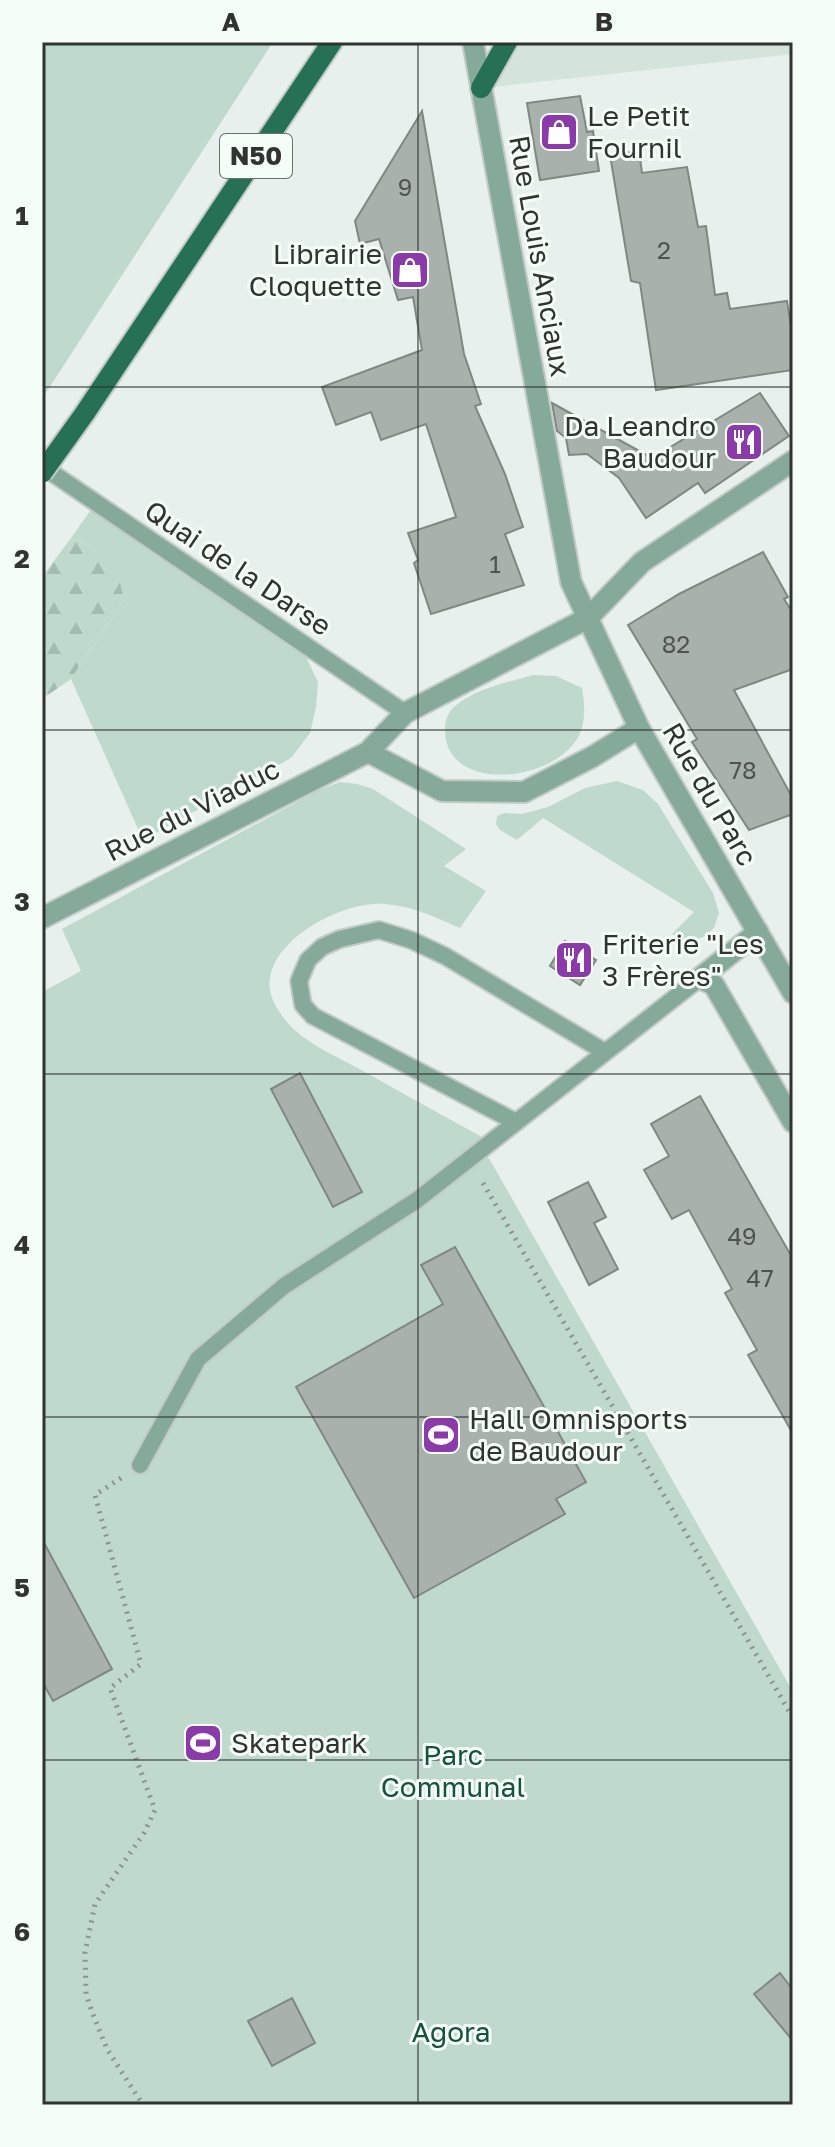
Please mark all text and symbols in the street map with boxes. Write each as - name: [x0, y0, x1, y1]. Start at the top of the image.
- text: A: [222, 6, 241, 37]
- text: B: [595, 6, 613, 37]
- place label: Le Petit Fournil: [587, 99, 690, 164]
- shop icon: Le Petit Fournil: [538, 111, 580, 153]
- street label: Rue Louis Anciaux: [503, 133, 578, 379]
- road number: N50: [220, 134, 292, 178]
- house number: 9: [398, 172, 412, 201]
- text: 1: [15, 200, 29, 231]
- house number: 2: [657, 235, 671, 264]
- place label: Librairie Cloquette: [249, 237, 382, 302]
- shop icon: Librairie Cloquette: [389, 249, 431, 291]
- place label: Da Leandro Baudour: [564, 409, 716, 474]
- restaurant icon: Da Leandro Baudour: [723, 421, 765, 463]
- street label: Quai de la Darse: [139, 493, 338, 642]
- text: 2: [14, 543, 30, 574]
- house number: 1: [489, 549, 501, 578]
- house number: 82: [662, 629, 690, 658]
- street label: Rue du Parc: [656, 716, 765, 871]
- street label: Rue du Viaduc: [99, 751, 285, 868]
- house number: 78: [729, 755, 757, 784]
- text: 3: [14, 886, 30, 917]
- place label: Friterie "Les 3 Frères": [602, 927, 764, 992]
- restaurant icon: Friterie "Les 3 Frères": [553, 939, 595, 981]
- house number: 49: [727, 1221, 757, 1250]
- text: 4: [14, 1229, 30, 1260]
- house number: 47: [746, 1263, 774, 1292]
- place label: Hall Omnisports de Baudour: [469, 1402, 688, 1467]
- sports icon: Hall Omnisports de Baudour: [420, 1414, 462, 1456]
- text: 5: [14, 1572, 30, 1603]
- sports icon: Skatepark: [182, 1722, 224, 1764]
- place label: Skatepark: [231, 1726, 367, 1759]
- park label: Parc Communal: [381, 1738, 525, 1803]
- text: 6: [14, 1916, 30, 1947]
- park label: Agora: [412, 2015, 490, 2048]

